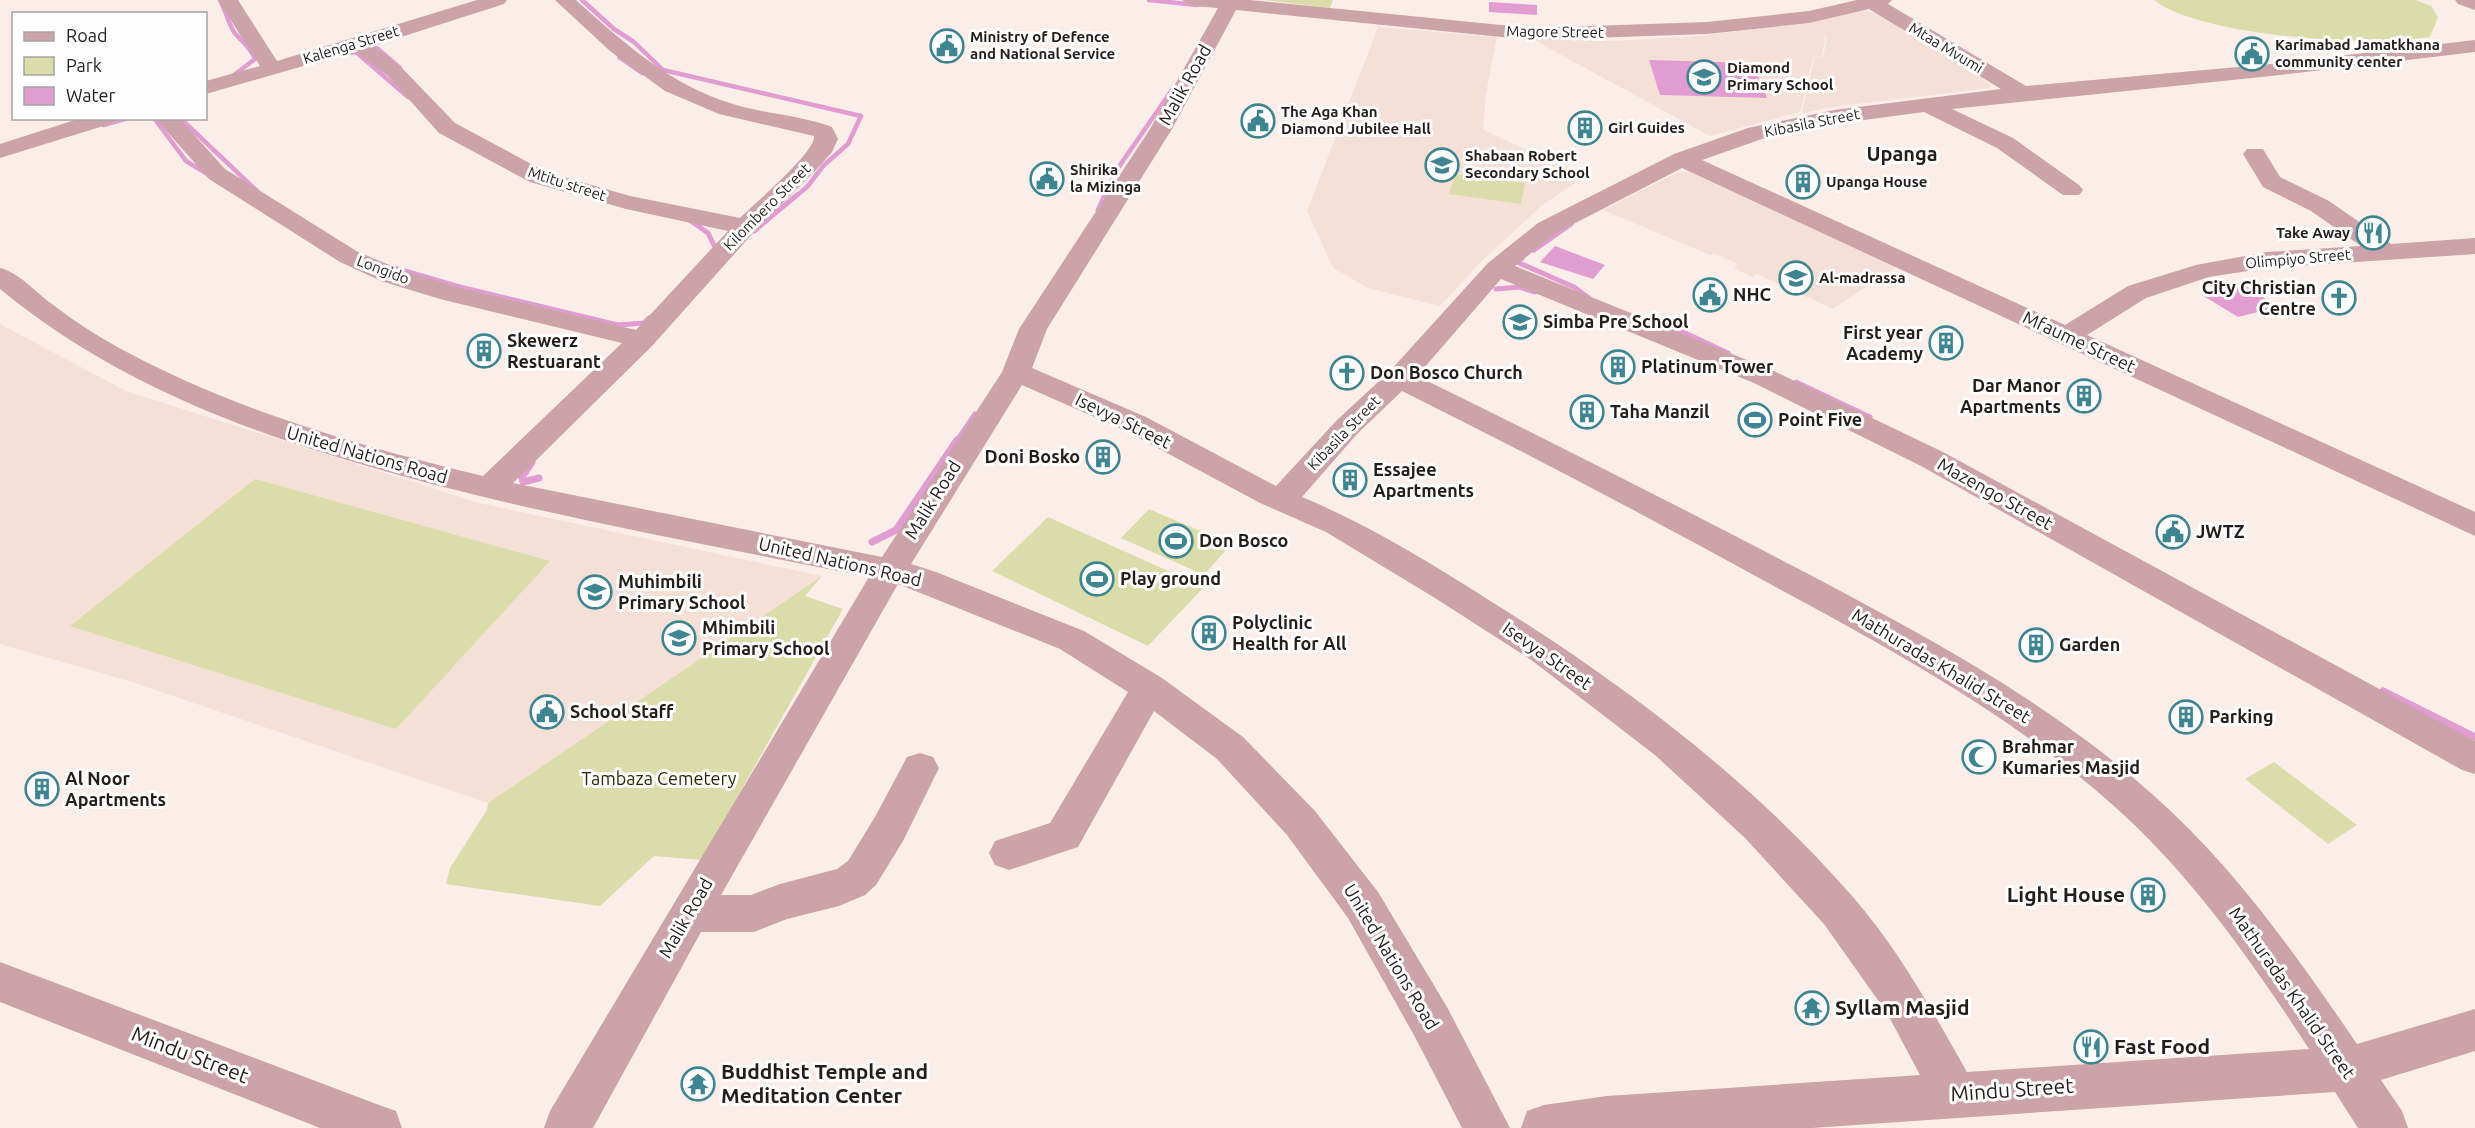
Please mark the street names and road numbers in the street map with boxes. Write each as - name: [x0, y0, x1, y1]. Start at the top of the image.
- street label: Mtaa Mvumi: [1906, 19, 1986, 76]
- street label: Kalenga Street: [301, 22, 401, 67]
- street label: Magore Street: [1506, 22, 1604, 41]
- street label: Malik Road: [1154, 41, 1214, 128]
- street label: Kibasila Street: [1763, 105, 1861, 140]
- street label: Kilombero Street: [720, 160, 814, 254]
- street label: Mtitu street: [526, 163, 608, 204]
- street label: Olimpiyo Street: [2244, 245, 2352, 272]
- street label: Longido: [355, 252, 412, 287]
- street label: Mfaume Street: [2020, 306, 2139, 376]
- street label: Isevya Street: [1072, 388, 1174, 452]
- street label: Kibasila Street: [1304, 392, 1383, 473]
- street label: United Nations Road: [285, 421, 450, 487]
- street label: Mazengo Street: [1934, 453, 2057, 533]
- street label: Malik Road: [900, 457, 964, 542]
- street label: United Nations Road: [757, 533, 924, 589]
- street label: Mathuradas Khalid Street: [1849, 604, 2034, 726]
- street label: Isevya Street: [1499, 617, 1596, 693]
- street label: Malik Road: [654, 874, 716, 961]
- street label: United Nations Road: [1340, 880, 1443, 1033]
- street label: Mathuradas Khalid Street: [2226, 903, 2360, 1082]
- street label: Mindu Street: [129, 1021, 252, 1087]
- street label: Mindu Street: [1950, 1073, 2074, 1105]

